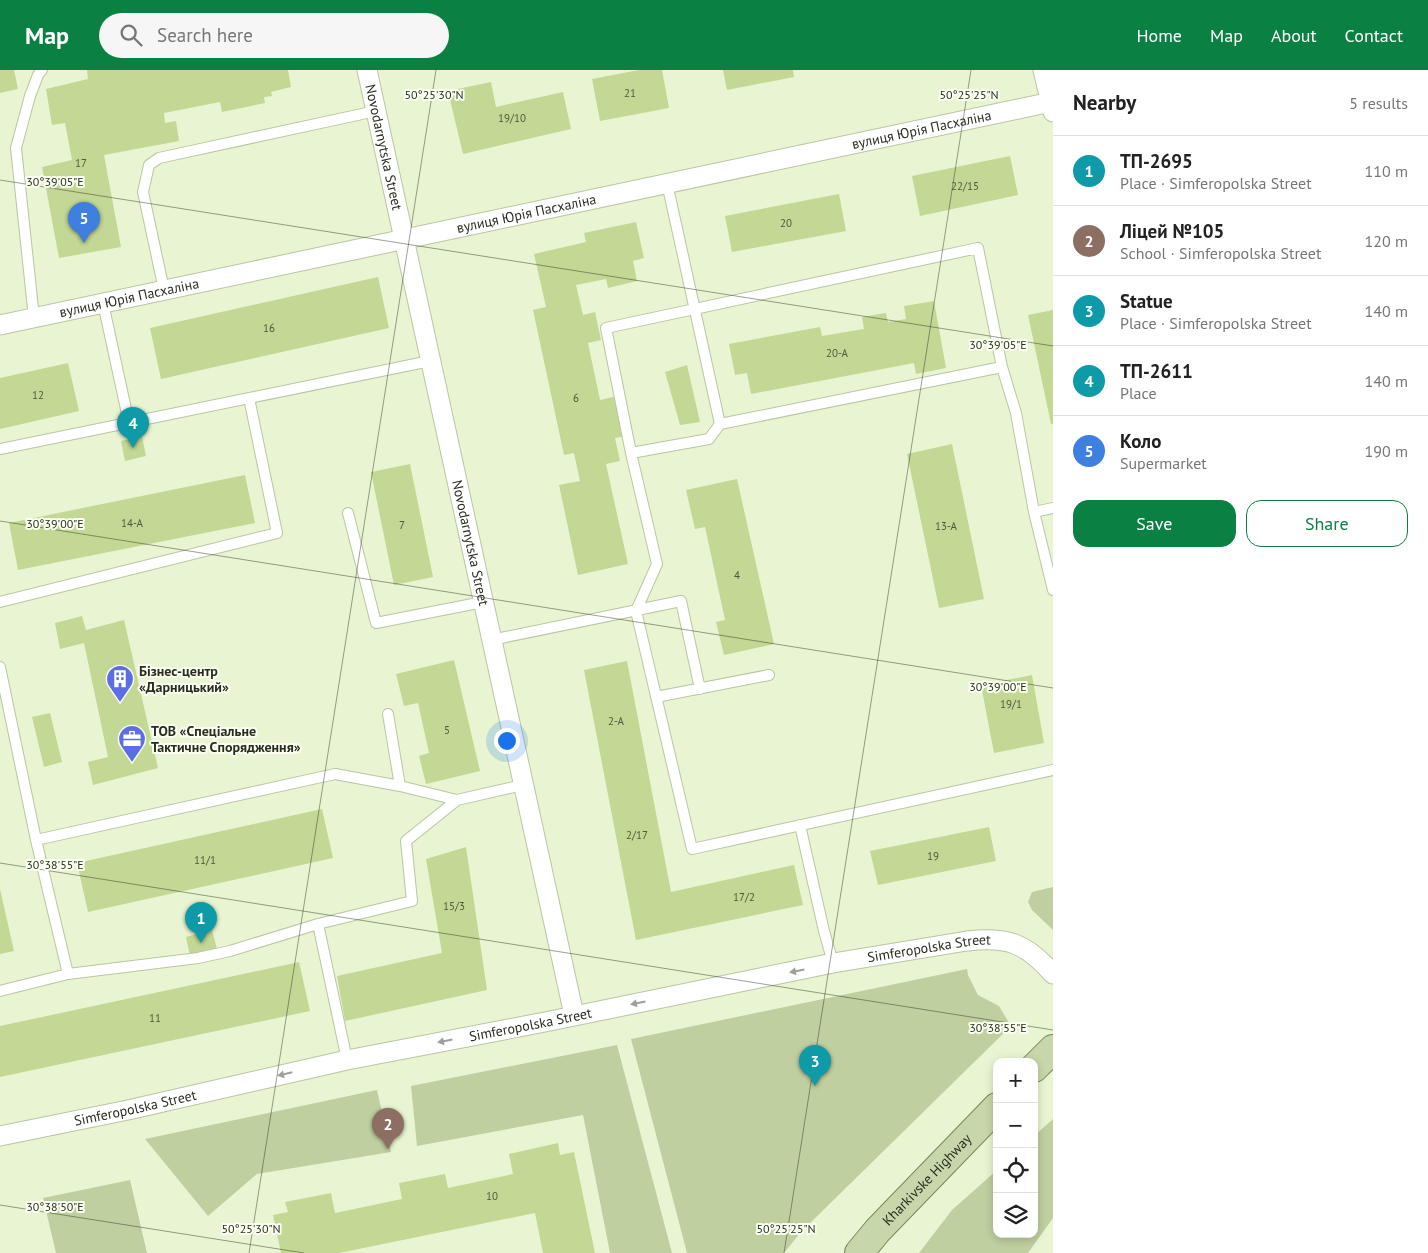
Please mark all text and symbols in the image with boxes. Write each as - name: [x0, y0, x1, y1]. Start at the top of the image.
- search box: [99, 13, 449, 58]
- text: Map: [25, 20, 69, 51]
- icon: search: [117, 21, 145, 49]
- text: Search here: [157, 23, 253, 47]
- text: Home: [1136, 24, 1182, 47]
- text: Map: [1210, 24, 1243, 47]
- text: About: [1271, 24, 1317, 47]
- text: Contact: [1345, 24, 1403, 47]
- street label: Novodarnytska Street: [361, 83, 406, 212]
- house number: 21: [624, 86, 636, 100]
- text: 50°25'30"N: [404, 87, 464, 102]
- text: 50°25'25"N: [939, 87, 999, 102]
- text: Nearby: [1073, 89, 1136, 116]
- text: 5 results: [1349, 93, 1408, 113]
- street label: вулиця Юрія Пасхаліна: [850, 106, 993, 153]
- house number: 19/10: [498, 111, 526, 125]
- text: ТП-2695: [1120, 149, 1193, 173]
- house number: 17: [75, 156, 87, 170]
- text: 1: [1084, 161, 1094, 181]
- text: 110 m: [1365, 161, 1408, 181]
- text: Place · Simferopolska Street: [1120, 173, 1312, 193]
- text: 30°39'05"E: [26, 174, 84, 189]
- house number: 22/15: [951, 179, 979, 193]
- street label: вулиця Юрія Пасхаліна: [455, 190, 598, 237]
- pin: 5: [68, 202, 100, 243]
- house number: 20: [780, 216, 792, 230]
- text: Ліцей №105: [1120, 219, 1224, 243]
- text: 2: [1084, 231, 1094, 251]
- text: 120 m: [1365, 231, 1408, 251]
- text: School · Simferopolska Street: [1120, 243, 1321, 263]
- street label: вулиця Юрія Пасхаліна: [58, 274, 201, 321]
- text: Statue: [1120, 289, 1173, 313]
- text: 3: [1084, 301, 1094, 321]
- text: 140 m: [1365, 301, 1408, 321]
- text: Place · Simferopolska Street: [1120, 313, 1312, 333]
- house number: 16: [263, 321, 275, 335]
- text: 30°39'05"E: [969, 337, 1027, 352]
- house number: 20-А: [826, 346, 849, 360]
- text: ТП-2611: [1120, 359, 1193, 383]
- text: 4: [1084, 371, 1094, 391]
- text: 140 m: [1365, 371, 1408, 391]
- text: Place: [1120, 383, 1157, 403]
- house number: 12: [32, 388, 44, 402]
- house number: 6: [573, 391, 579, 405]
- pin: 4: [117, 407, 149, 448]
- text: Коло: [1120, 429, 1161, 453]
- text: 5: [1084, 441, 1094, 461]
- text: 190 m: [1365, 441, 1408, 461]
- text: Supermarket: [1120, 453, 1207, 473]
- street label: Novodarnytska Street: [448, 478, 493, 608]
- button: Save: [1073, 500, 1236, 547]
- button: Share: [1246, 500, 1408, 547]
- text: 30°39'00"E: [26, 516, 84, 531]
- house number: 14-А: [121, 516, 144, 530]
- house number: 7: [399, 518, 405, 532]
- house number: 13-А: [935, 519, 958, 533]
- house number: 4: [734, 568, 740, 582]
- place label: Бізнес-центр «Дарницький»: [139, 662, 229, 696]
- building icon: Бізнес-центр «Дарницький»: [105, 664, 135, 703]
- text: 30°39'00"E: [969, 679, 1027, 694]
- house number: 19/1: [1000, 697, 1022, 711]
- house number: 2-А: [608, 714, 625, 728]
- place label: ТОВ «Спеціальне Тактичне Спорядження»: [151, 722, 301, 756]
- house number: 5: [444, 723, 450, 737]
- office icon: ТОВ «Спеціальне Тактичне Спорядження»: [117, 724, 147, 763]
- your location: [494, 728, 520, 754]
- house number: 2/17: [626, 828, 648, 842]
- house number: 19: [927, 849, 939, 863]
- house number: 11/1: [194, 853, 216, 867]
- text: 30°38'55"E: [26, 857, 84, 872]
- house number: 17/2: [733, 890, 755, 904]
- house number: 15/3: [443, 899, 465, 913]
- pin: 1: [185, 902, 217, 943]
- street label: Simferopolska Street: [866, 931, 991, 966]
- one-way arrow: [789, 967, 805, 975]
- one-way arrow: [630, 999, 646, 1007]
- street label: Simferopolska Street: [468, 1004, 594, 1045]
- house number: 11: [149, 1011, 161, 1025]
- text: 30°38'55"E: [969, 1020, 1027, 1035]
- one-way arrow: [436, 1038, 452, 1046]
- pin: 3: [799, 1045, 831, 1086]
- map controls: [993, 1058, 1038, 1238]
- button: +: [993, 1058, 1038, 1103]
- one-way arrow: [278, 1070, 293, 1078]
- street label: Simferopolska Street: [72, 1086, 198, 1130]
- button: −: [993, 1103, 1038, 1148]
- pin: 2: [372, 1108, 404, 1149]
- street label: Kharkivske Highway: [878, 1130, 976, 1229]
- button: locate: [993, 1148, 1038, 1193]
- house number: 10: [486, 1189, 498, 1203]
- button: layers: [993, 1193, 1038, 1238]
- text: 30°38'50"E: [26, 1199, 84, 1214]
- text: 50°25'30"N: [221, 1221, 281, 1236]
- text: 50°25'25"N: [756, 1221, 816, 1236]

